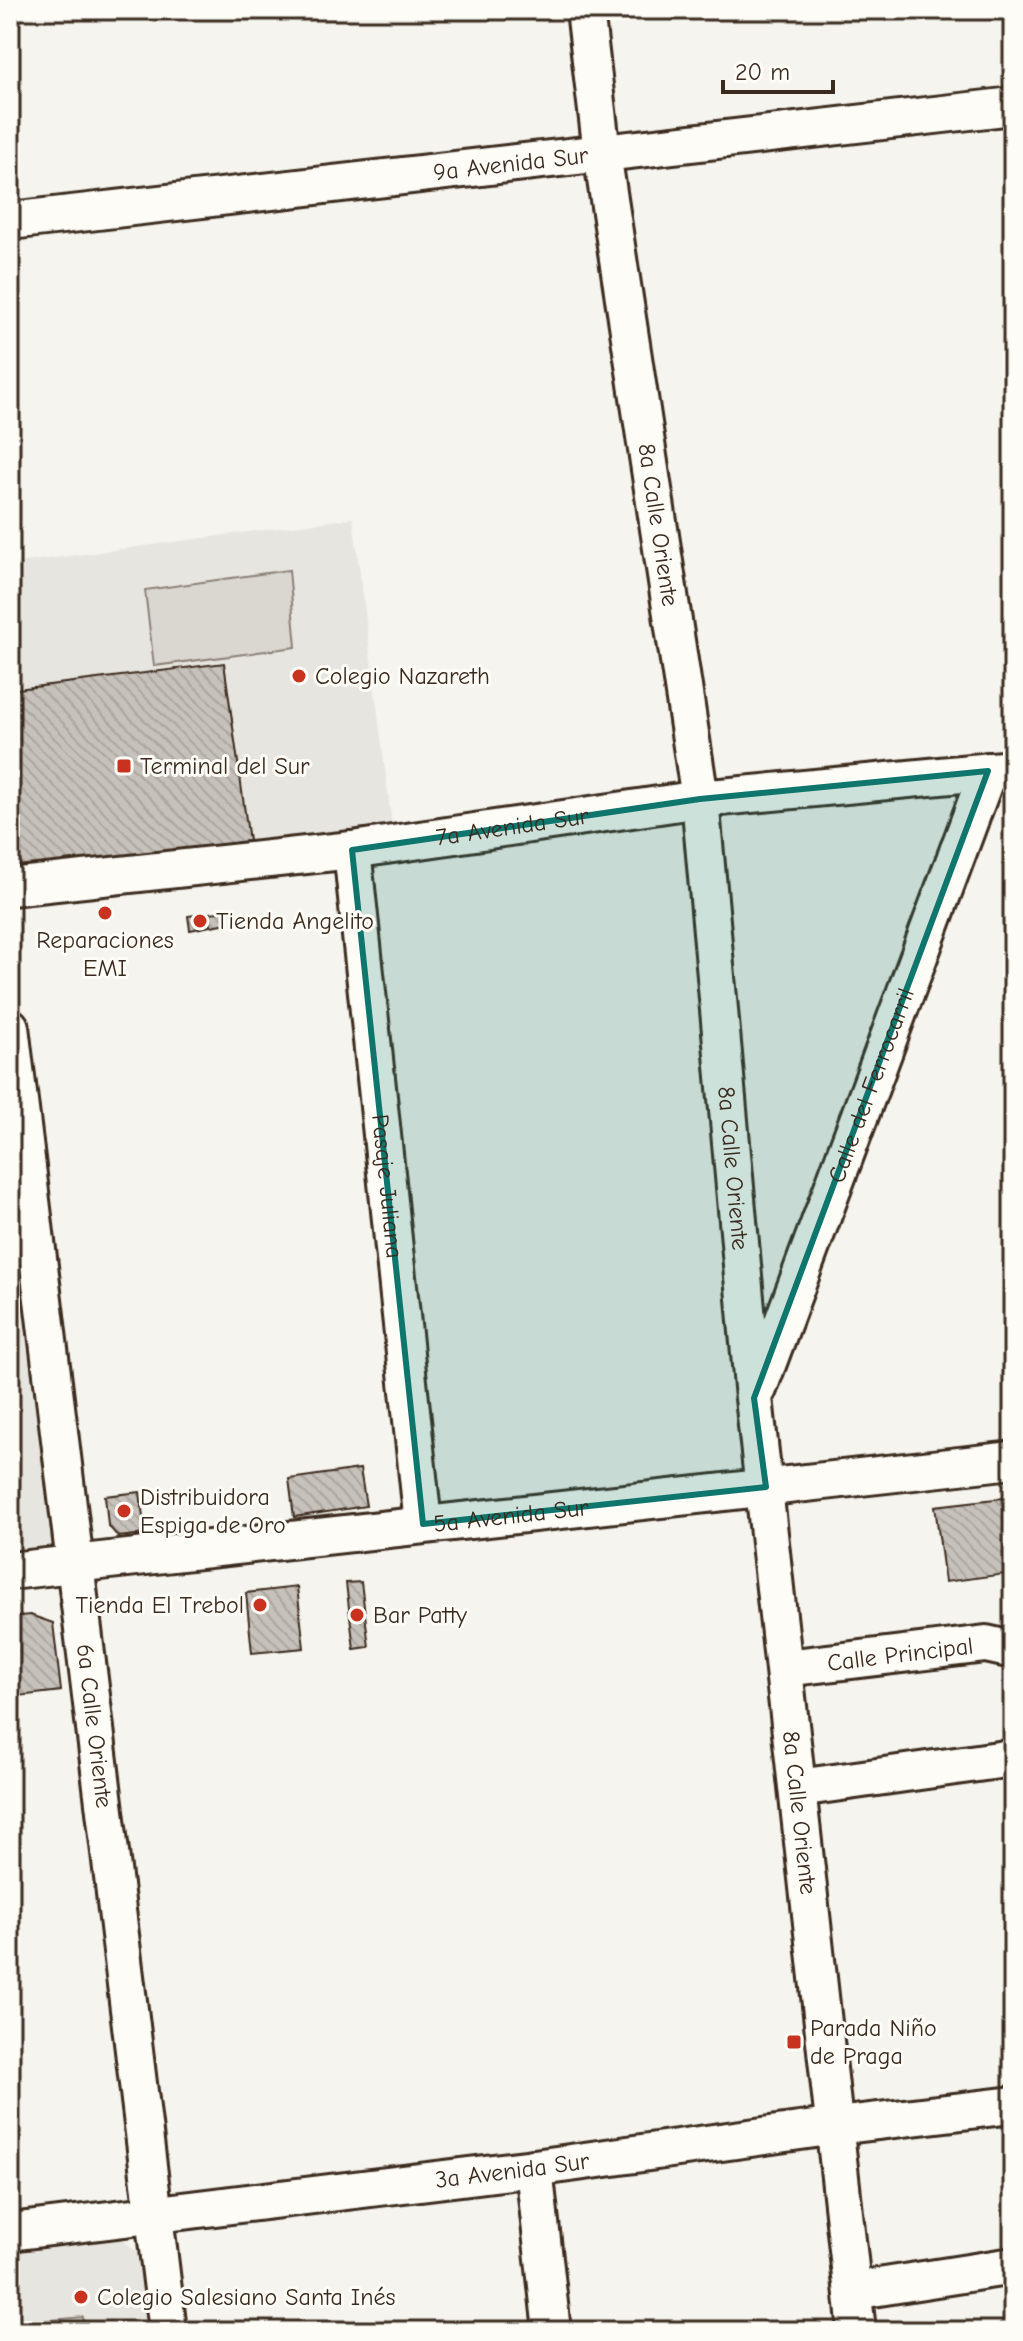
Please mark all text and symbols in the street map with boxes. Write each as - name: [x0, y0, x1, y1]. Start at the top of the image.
- scale bar: [723, 44, 833, 94]
- text: 20 m: [735, 58, 790, 86]
- street label: 9a Avenida Sur: [432, 141, 590, 186]
- street label: 8a Calle Oriente: [632, 441, 685, 608]
- place label: Colegio Nazareth: [315, 662, 490, 690]
- marker: Colegio Nazareth: [290, 667, 308, 685]
- place label: Terminal del Sur: [140, 752, 310, 780]
- marker: Terminal del Sur: [115, 757, 133, 775]
- street label: 7a Avenida Sur: [434, 801, 591, 852]
- marker: Reparaciones EMI: [96, 904, 114, 922]
- place label: Tienda Angelito: [216, 907, 374, 935]
- marker: Tienda Angelito: [191, 912, 209, 930]
- place label: Reparaciones EMI: [36, 926, 174, 982]
- street label: Calle del Ferrocarril: [822, 984, 920, 1186]
- street label: 8a Calle Oriente: [712, 1085, 755, 1251]
- street label: Pasaje Juliana: [366, 1113, 409, 1260]
- place label: Distribuidora Espiga de Oro: [140, 1483, 286, 1539]
- street label: 5a Avenida Sur: [432, 1493, 590, 1538]
- marker: Distribuidora Espiga de Oro: [115, 1502, 133, 1520]
- place label: Tienda El Trebol: [75, 1591, 244, 1619]
- marker: Tienda El Trebol: [251, 1596, 269, 1614]
- place label: Bar Patty: [373, 1601, 467, 1629]
- marker: Bar Patty: [348, 1606, 366, 1624]
- street label: Calle Principal: [826, 1632, 975, 1677]
- street label: 6a Calle Oriente: [71, 1642, 119, 1810]
- street label: 8a Calle Oriente: [777, 1729, 823, 1896]
- place label: Parada Niño de Praga: [810, 2014, 937, 2070]
- marker: Parada Niño de Praga: [785, 2033, 803, 2051]
- street label: 3a Avenida Sur: [434, 2146, 591, 2194]
- place label: Colegio Salesiano Santa Inés: [97, 2283, 395, 2311]
- marker: Colegio Salesiano Santa Inés: [72, 2288, 90, 2306]

